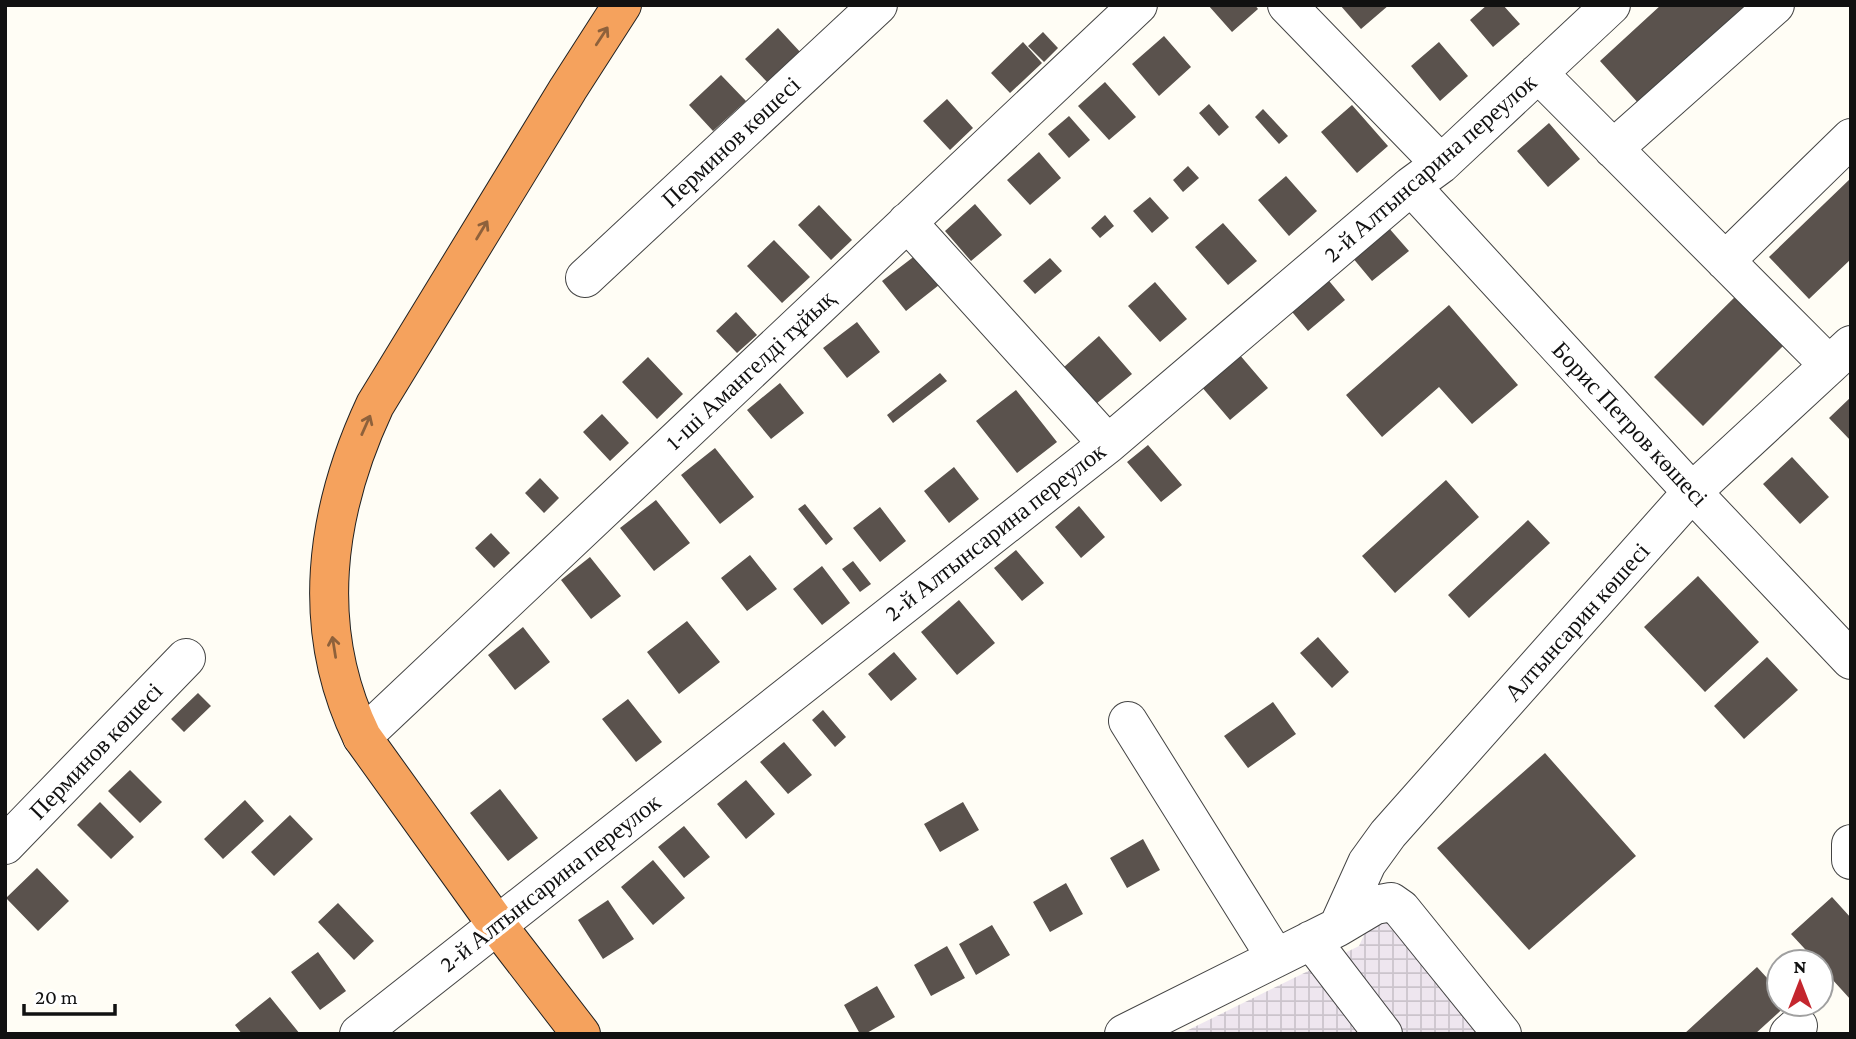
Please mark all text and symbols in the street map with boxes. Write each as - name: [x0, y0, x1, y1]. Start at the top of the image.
- one-way arrow: [595, 27, 609, 47]
- street label: 2-й Алтынсарина переулок: [1318, 68, 1542, 267]
- street label: Перминов көшесі: [656, 70, 806, 213]
- one-way arrow: [476, 220, 490, 240]
- street label: 1-ші Амангелді тұйық: [660, 284, 840, 455]
- street label: Борис Петров көшесі: [1547, 336, 1714, 512]
- one-way arrow: [360, 415, 373, 436]
- street label: 2-й Алтынсарина переулок: [879, 437, 1111, 626]
- street label: Алтынсарин көшесі: [1499, 537, 1655, 706]
- one-way arrow: [327, 636, 340, 659]
- street label: Перминов көшесі: [24, 677, 168, 824]
- street label: 2-й Алтынсарина переулок: [434, 788, 666, 977]
- north arrow: [1765, 948, 1835, 1018]
- text: N: [1794, 956, 1807, 977]
- scale bar: [24, 972, 116, 1016]
- text: 20 m: [35, 985, 78, 1009]

